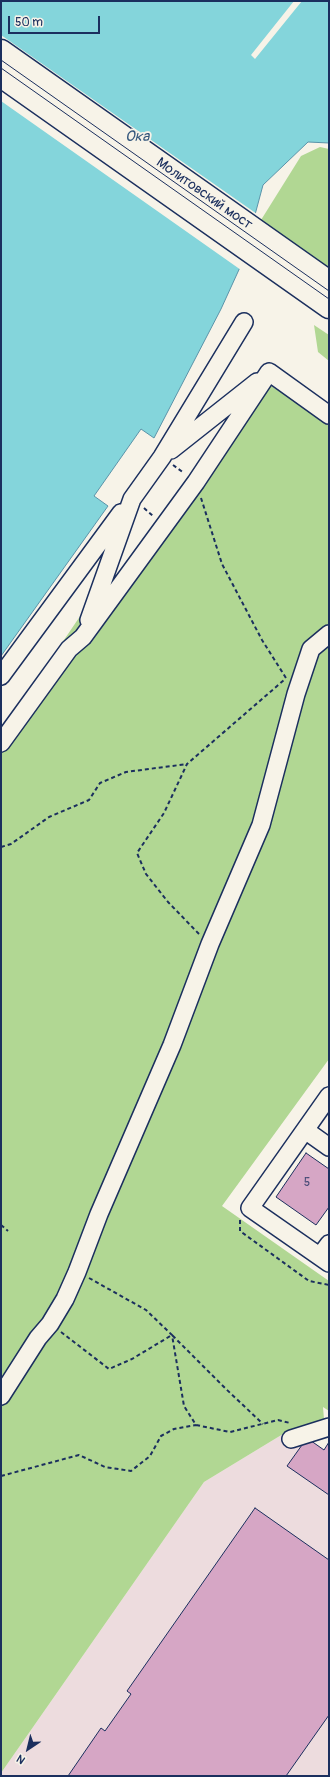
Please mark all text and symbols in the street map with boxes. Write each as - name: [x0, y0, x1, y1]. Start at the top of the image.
- scale bar: [10, 8, 102, 34]
- text: 50 m: [15, 15, 43, 30]
- water label: Ока: [125, 128, 149, 146]
- street label: Молитовский мост: [153, 155, 255, 233]
- house number: 5: [304, 1176, 310, 1190]
- north arrow: [8, 1729, 48, 1769]
- text: N: [14, 1752, 28, 1767]

